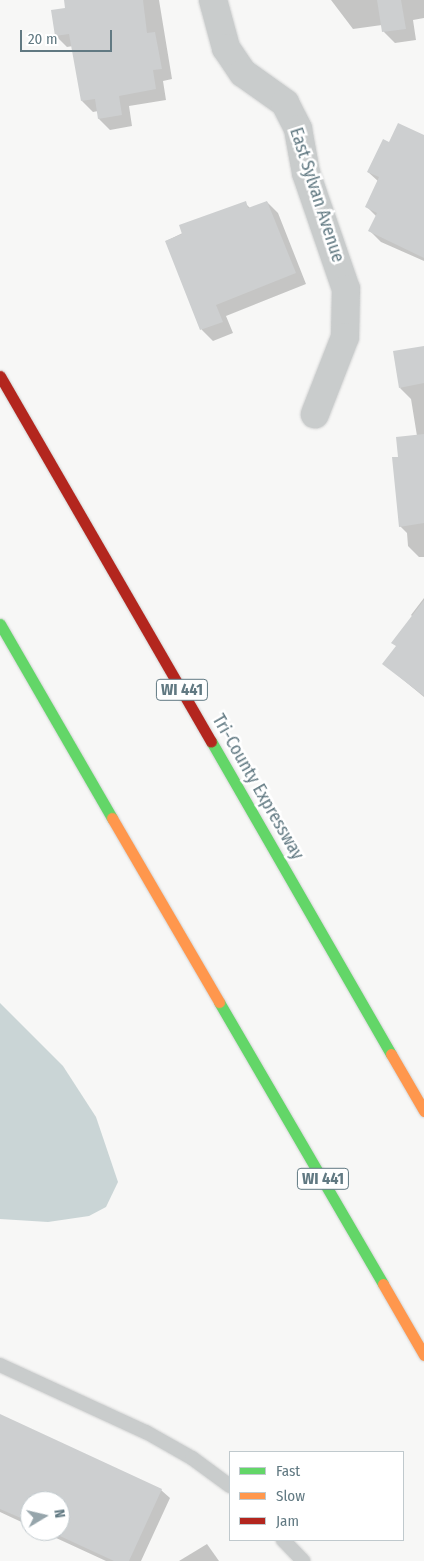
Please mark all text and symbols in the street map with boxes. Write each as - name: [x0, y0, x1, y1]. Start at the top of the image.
- scale bar: [22, 20, 115, 52]
- text: 20 m: [28, 30, 58, 48]
- street label: East Sylvan Avenue: [285, 125, 349, 265]
- road number: WI 441: [156, 676, 208, 704]
- street label: Tri-County Expressway: [208, 710, 308, 864]
- road number: WI 441: [297, 1166, 349, 1192]
- legend: [229, 1451, 404, 1541]
- text: Fast: [276, 1462, 300, 1480]
- text: Slow: [276, 1487, 305, 1505]
- north arrow: [20, 1491, 70, 1541]
- text: N: [50, 1508, 68, 1519]
- text: Jam: [276, 1512, 299, 1530]

